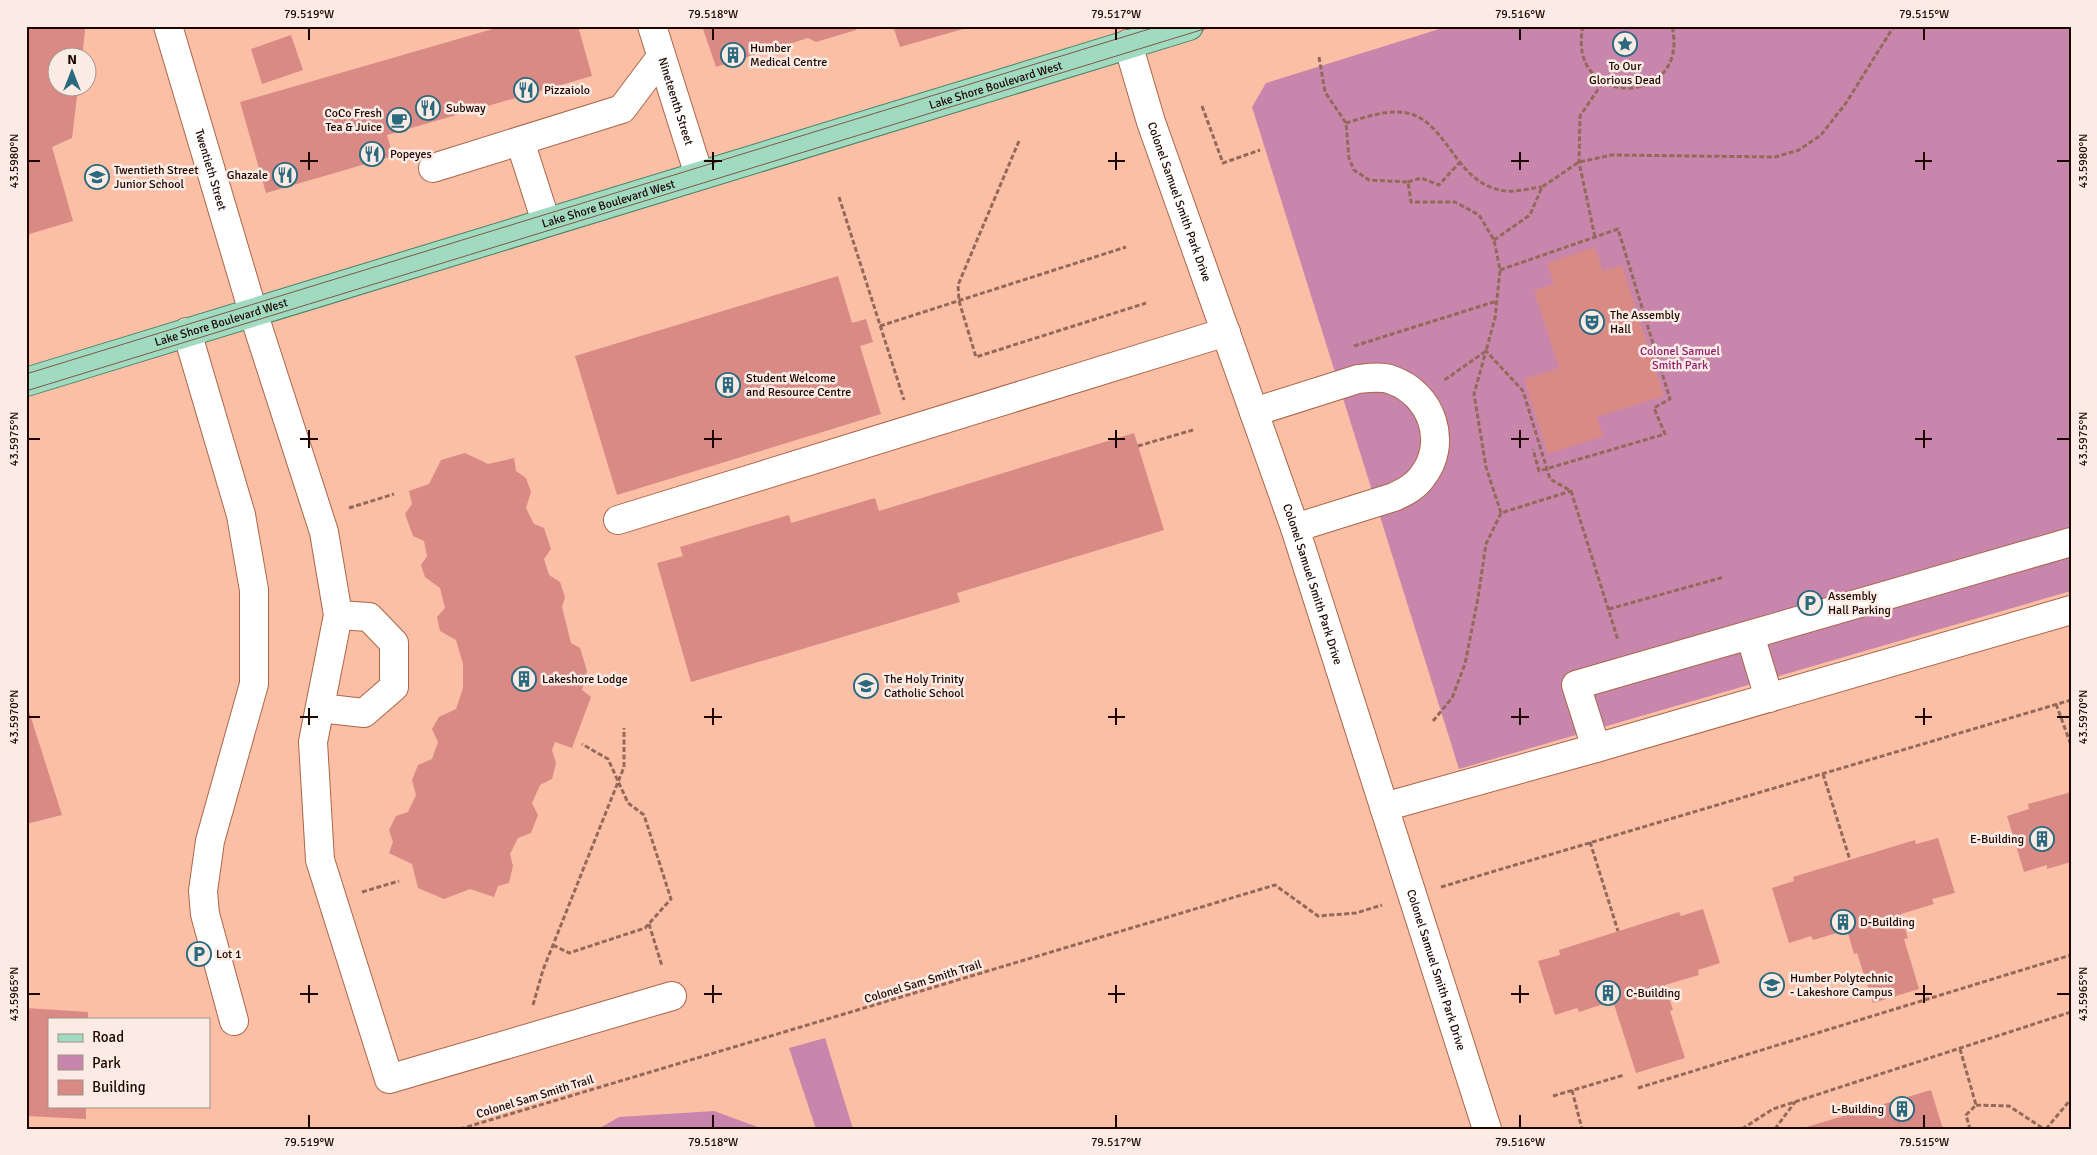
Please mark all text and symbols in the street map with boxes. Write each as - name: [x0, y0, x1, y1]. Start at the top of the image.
- text: 79.519°W: [284, 7, 334, 22]
- text: 79.518°W: [688, 7, 738, 22]
- text: 79.517°W: [1091, 7, 1141, 22]
- text: 79.516°W: [1495, 7, 1545, 22]
- text: 79.515°W: [1899, 7, 1949, 22]
- place icon: To Our Glorious Dead: [1612, 31, 1638, 57]
- place label: Humber Medical Centre: [750, 41, 827, 70]
- building icon: Humber Medical Centre: [720, 42, 746, 68]
- north arrow: [48, 48, 98, 98]
- text: N: [67, 51, 77, 68]
- street label: Nineteenth Street: [655, 56, 697, 147]
- street label: Lake Shore Boulevard West: [927, 58, 1064, 113]
- place label: To Our Glorious Dead: [1589, 59, 1661, 88]
- restaurant icon: Pizzaiolo: [513, 77, 539, 103]
- place label: Pizzaiolo: [544, 83, 590, 98]
- restaurant icon: Subway: [415, 95, 441, 121]
- place label: Subway: [446, 101, 486, 116]
- place label: CoCo Fresh Tea & Juice: [325, 106, 382, 135]
- cafe icon: CoCo Fresh Tea & Juice: [386, 107, 412, 133]
- street label: Colonel Samuel Smith Park Drive: [1144, 120, 1215, 284]
- street label: Twentieth Street: [192, 127, 230, 212]
- text: 43.5980°N: [7, 134, 22, 188]
- text: 43.5980°N: [2076, 134, 2091, 188]
- restaurant icon: Popeyes: [359, 141, 385, 167]
- place label: Popeyes: [390, 147, 432, 162]
- restaurant icon: Ghazale: [272, 162, 298, 188]
- place label: Twentieth Street Junior School: [114, 163, 198, 192]
- school or university icon: Twentieth Street Junior School: [84, 164, 110, 190]
- place label: Ghazale: [227, 168, 268, 183]
- street label: Lake Shore Boulevard West: [540, 176, 677, 231]
- street label: Lake Shore Boulevard West: [153, 295, 289, 350]
- place label: The Assembly Hall: [1610, 308, 1680, 337]
- theatre icon: The Assembly Hall: [1579, 309, 1605, 335]
- park label: Colonel Samuel Smith Park: [1640, 344, 1721, 373]
- place label: Student Welcome and Resource Centre: [746, 371, 851, 400]
- building icon: Student Welcome and Resource Centre: [715, 372, 741, 398]
- text: 43.5975°N: [7, 412, 22, 466]
- text: 43.5975°N: [2076, 412, 2091, 466]
- street label: Colonel Samuel Smith Park Drive: [1279, 502, 1346, 667]
- place label: Assembly Hall Parking: [1828, 589, 1891, 618]
- parking icon: Assembly Hall Parking: [1797, 590, 1823, 616]
- building icon: Lakeshore Lodge: [511, 666, 537, 692]
- place label: Lakeshore Lodge: [542, 672, 628, 687]
- place label: The Holy Trinity Catholic School: [884, 672, 964, 701]
- school or university icon: The Holy Trinity Catholic School: [853, 673, 879, 699]
- text: 43.5970°N: [7, 690, 22, 744]
- text: 43.5970°N: [2076, 690, 2091, 744]
- building icon: E-Building: [2029, 826, 2055, 852]
- place label: E-Building: [1970, 832, 2024, 847]
- street label: Colonel Samuel Smith Park Drive: [1403, 887, 1469, 1052]
- building icon: D-Building: [1830, 909, 1856, 935]
- place label: D-Building: [1860, 915, 1915, 930]
- parking icon: Lot 1: [186, 941, 212, 967]
- place label: Lot 1: [216, 947, 241, 962]
- street label: Colonel Sam Smith Trail: [862, 957, 984, 1007]
- text: 43.5965°N: [7, 967, 22, 1021]
- text: 43.5965°N: [2076, 967, 2091, 1021]
- place label: Humber Polytechnic - Lakeshore Campus: [1790, 971, 1894, 1000]
- school or university icon: Humber Polytechnic - Lakeshore Campus: [1759, 972, 1785, 998]
- building icon: C-Building: [1595, 980, 1621, 1006]
- place label: C-Building: [1626, 986, 1680, 1001]
- legend: [48, 1018, 210, 1108]
- text: Road: [92, 1028, 124, 1046]
- text: Park: [92, 1054, 121, 1072]
- street label: Colonel Sam Smith Trail: [474, 1072, 596, 1122]
- text: Building: [92, 1078, 146, 1096]
- building icon: L-Building: [1889, 1096, 1915, 1122]
- place label: L-Building: [1831, 1102, 1884, 1117]
- text: 79.519°W: [284, 1135, 334, 1150]
- text: 79.518°W: [688, 1135, 738, 1150]
- text: 79.517°W: [1091, 1135, 1141, 1150]
- text: 79.516°W: [1495, 1135, 1545, 1150]
- text: 79.515°W: [1899, 1135, 1949, 1150]

